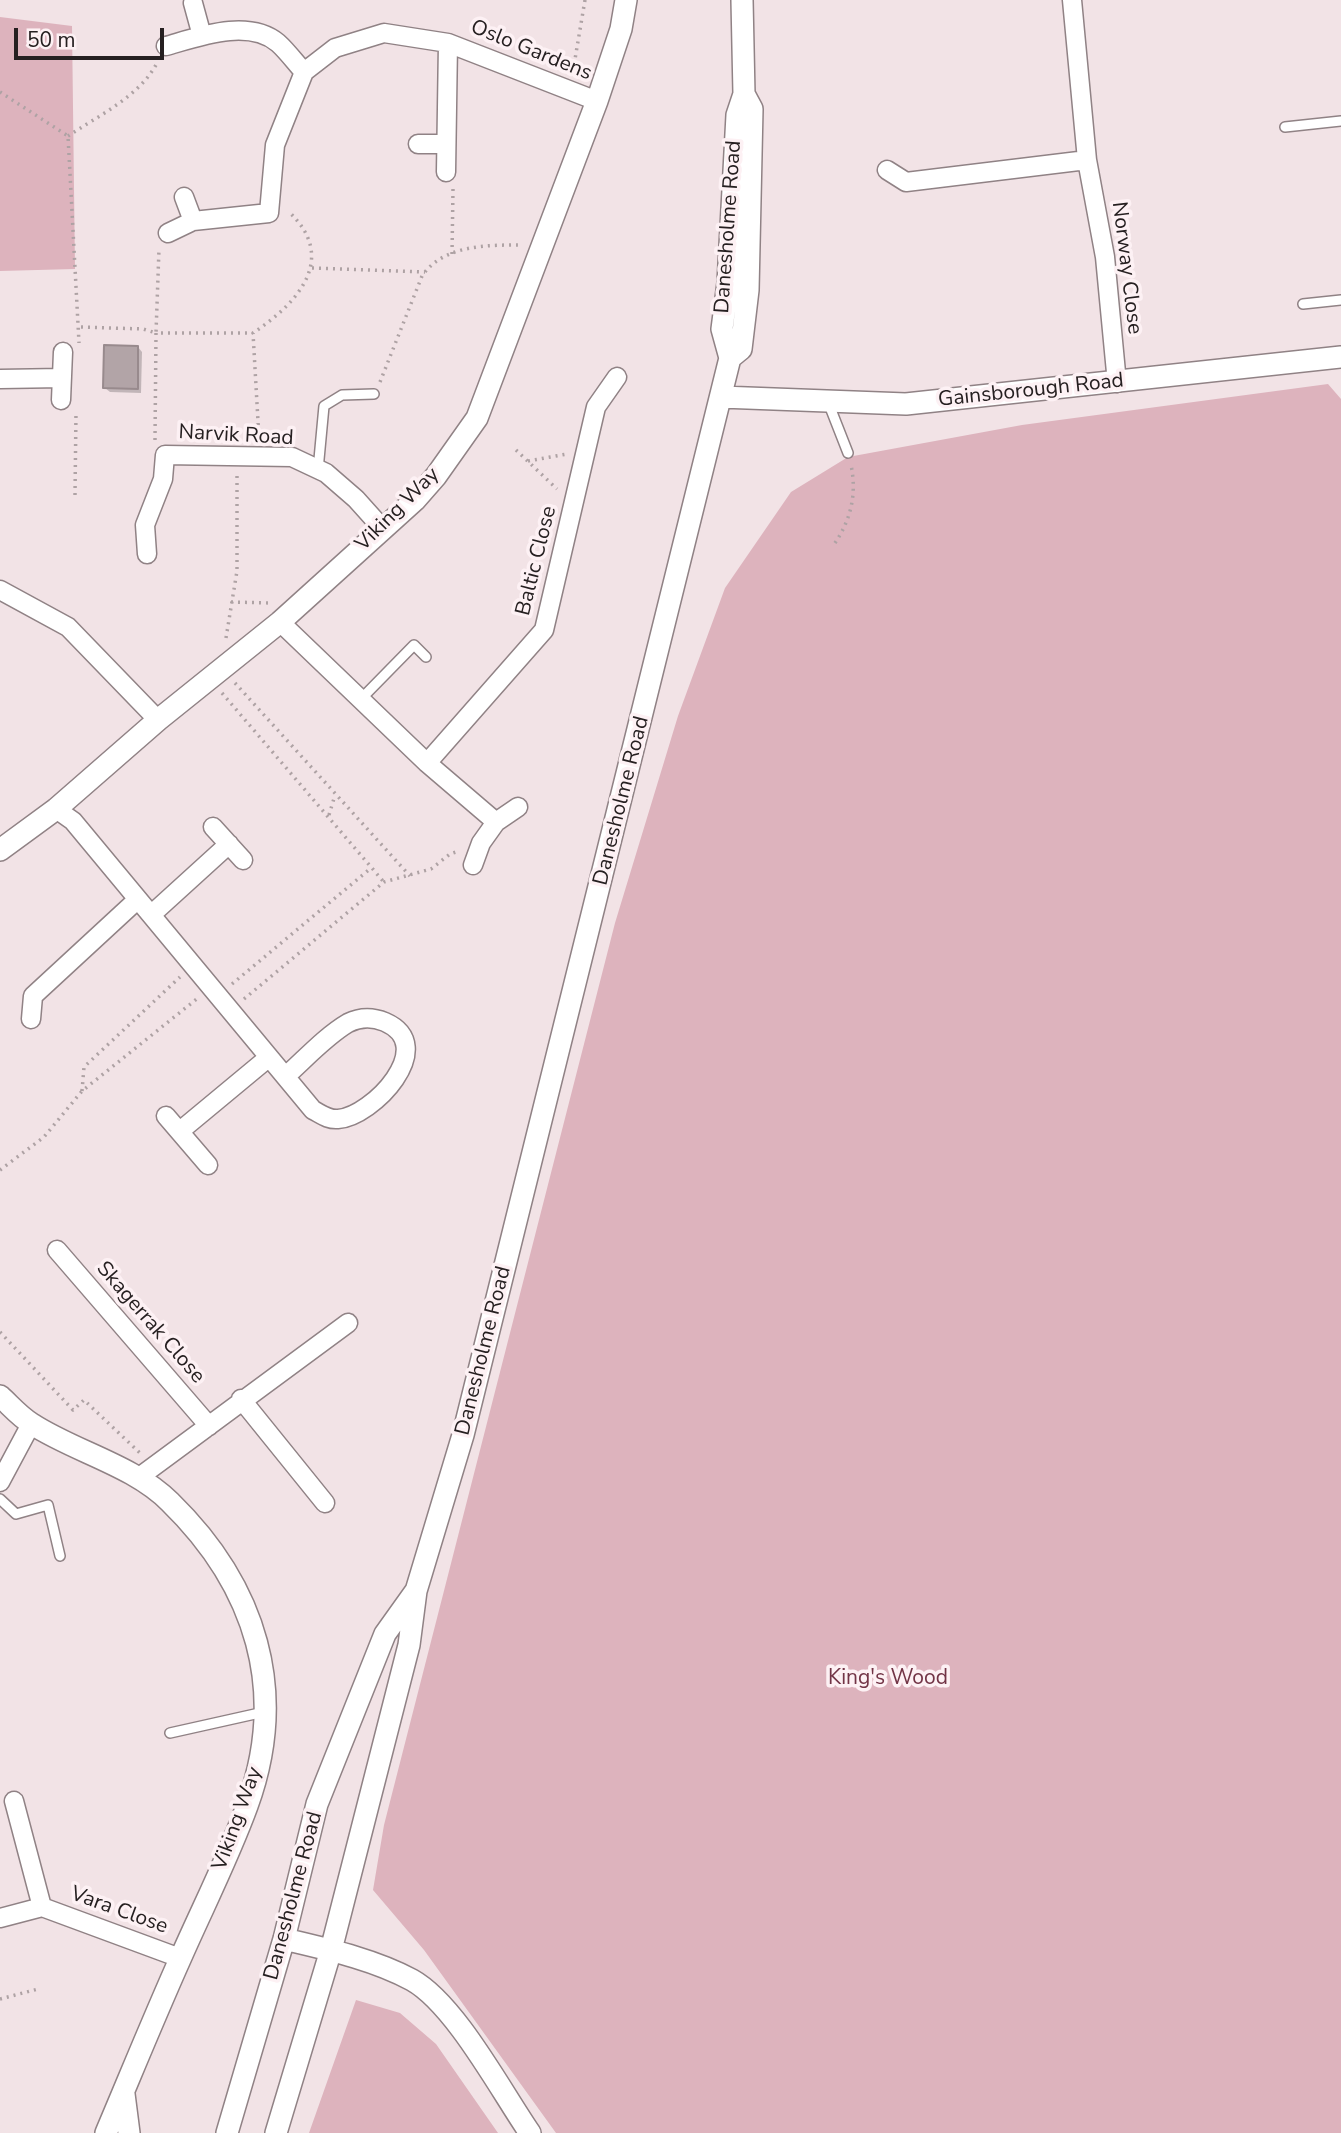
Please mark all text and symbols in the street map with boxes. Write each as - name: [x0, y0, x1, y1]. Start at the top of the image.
- scale bar: [18, 14, 168, 58]
- street label: Oslo Gardens: [467, 15, 595, 87]
- text: 50 m: [27, 26, 76, 54]
- street label: Danesholme Road: [710, 140, 748, 314]
- street label: Norway Close: [1105, 200, 1147, 336]
- street label: Gainsborough Road: [937, 369, 1125, 413]
- street label: Narvik Road: [178, 420, 294, 452]
- street label: Viking Way: [351, 463, 445, 557]
- street label: Baltic Close: [511, 504, 563, 618]
- street label: Danesholme Road: [589, 714, 655, 888]
- street label: Skagerrak Close: [90, 1257, 210, 1389]
- street label: Danesholme Road: [451, 1264, 517, 1438]
- park label: King's Wood: [828, 1666, 948, 1692]
- street label: Viking Way: [208, 1764, 268, 1874]
- street label: Danesholme Road: [259, 1809, 329, 1983]
- street label: Vara Close: [67, 1882, 171, 1940]

